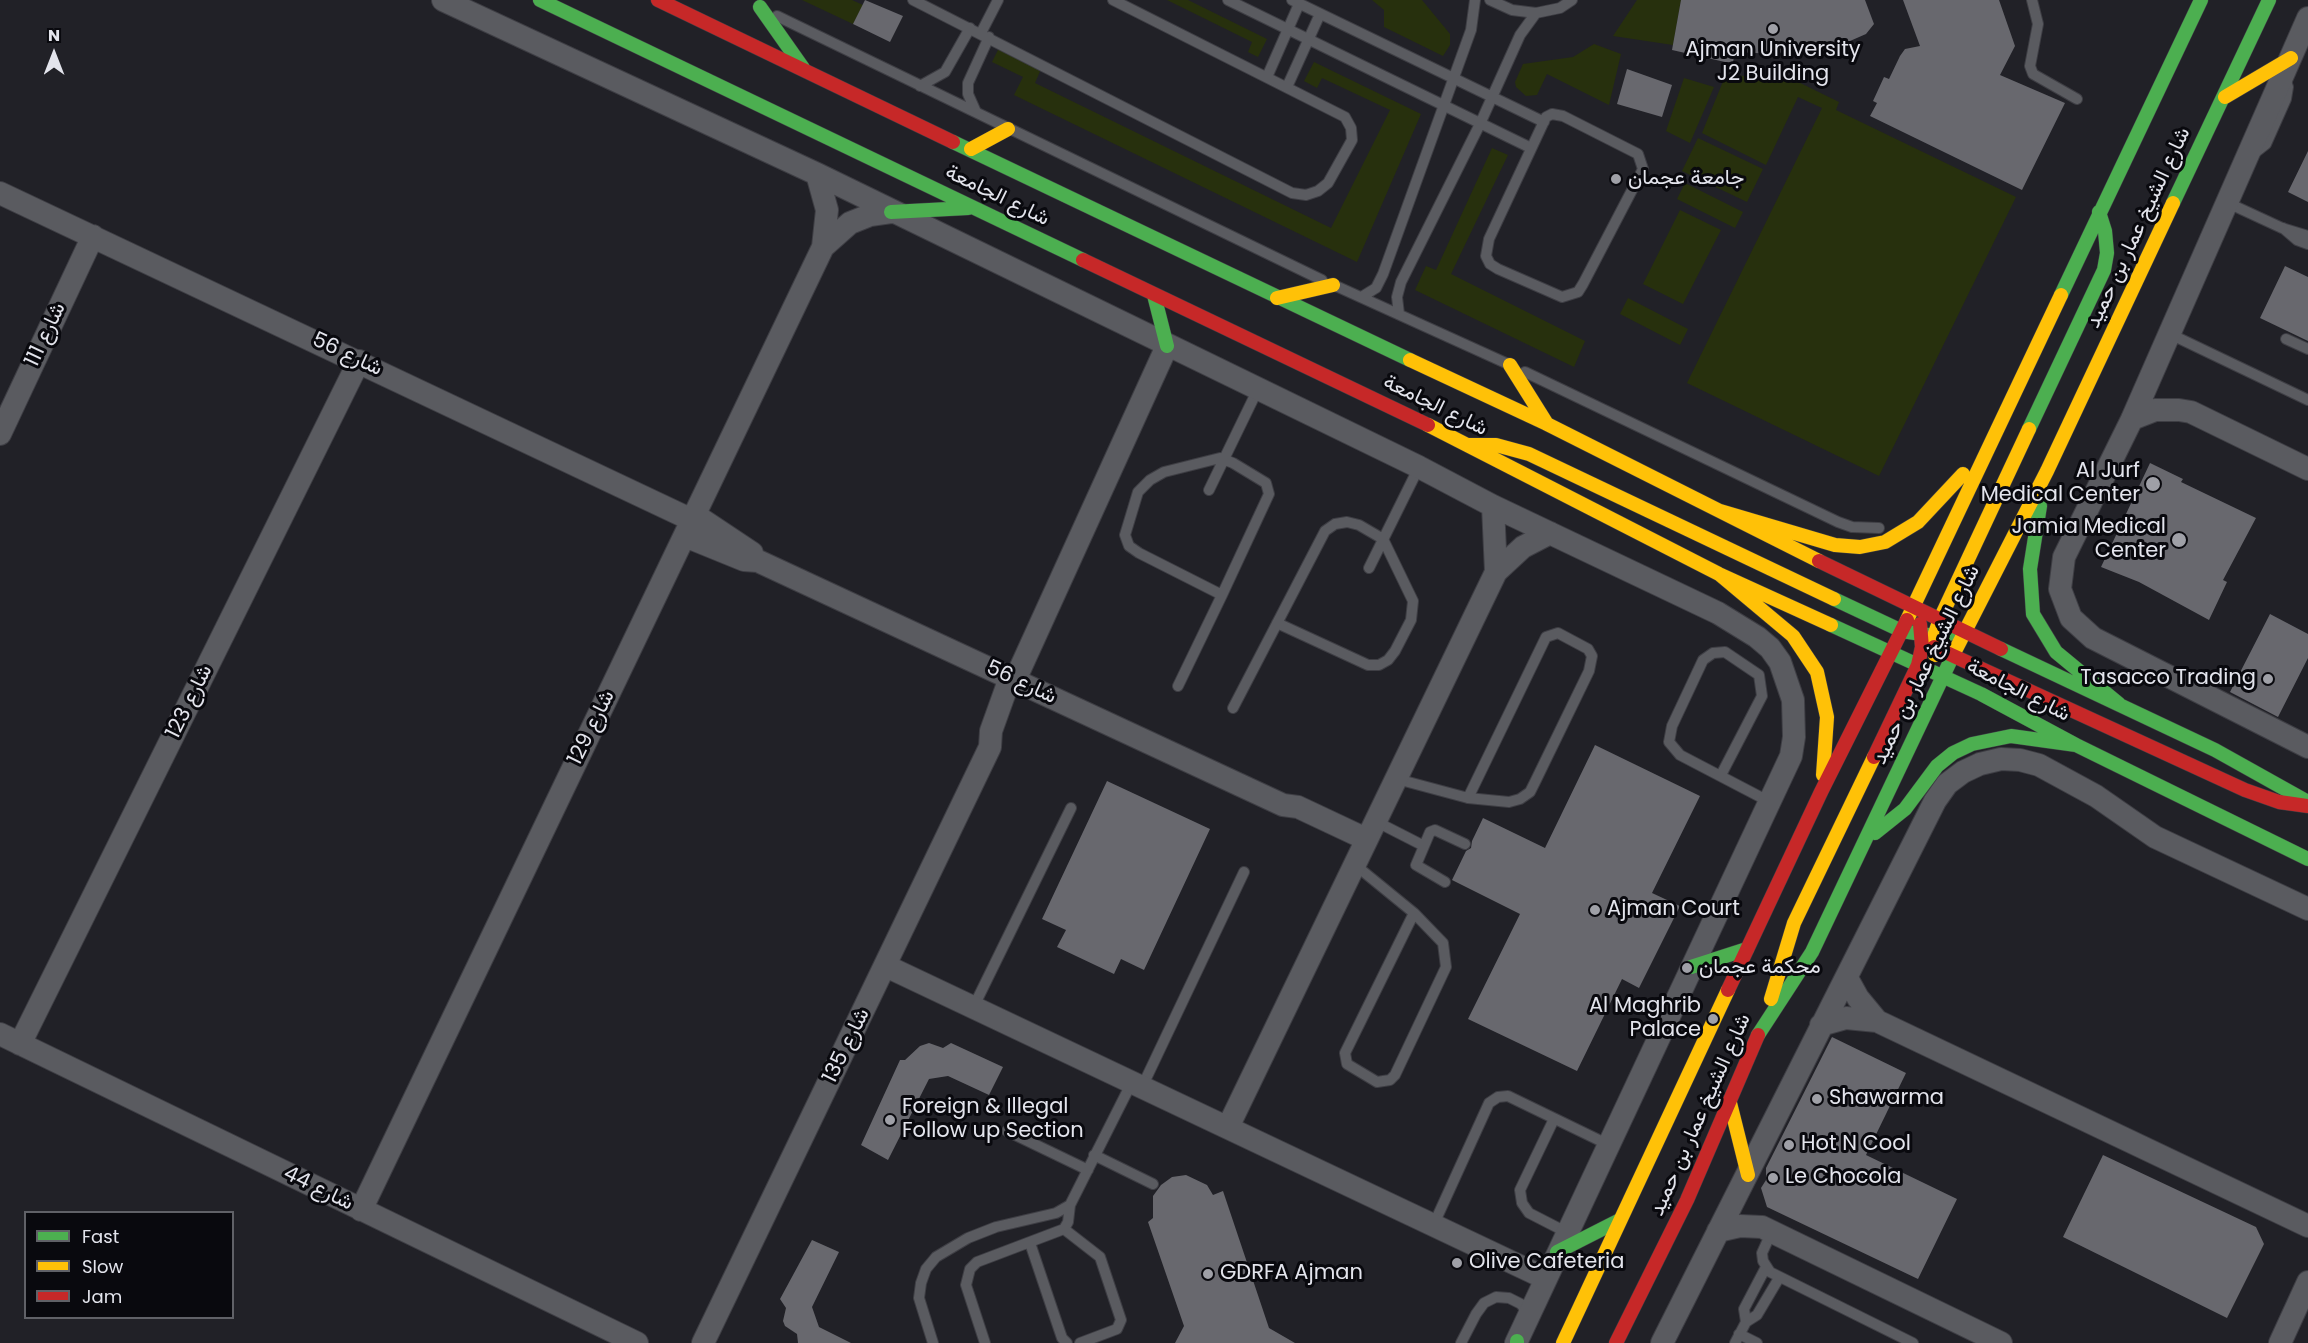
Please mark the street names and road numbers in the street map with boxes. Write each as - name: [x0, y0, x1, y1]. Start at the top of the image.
- street label: شارع الشيخ عمار بن حميد: [2081, 124, 2197, 332]
- street label: شارع الجامعة: [941, 160, 1053, 232]
- street label: شارع 111: [20, 299, 72, 371]
- street label: شارع 56: [308, 328, 386, 382]
- street label: شارع الجامعة: [1379, 370, 1491, 442]
- street label: شارع الشيخ عمار بن حميد: [1868, 561, 1986, 769]
- street label: شارع الجامعة: [1962, 654, 2074, 728]
- street label: شارع 56: [982, 656, 1060, 710]
- street label: شارع 123: [161, 661, 219, 743]
- street label: شارع 129: [563, 687, 621, 769]
- street label: شارع 135: [818, 1004, 876, 1088]
- street label: شارع الشيخ عمار بن حميد: [1645, 1010, 1757, 1220]
- street label: شارع 44: [279, 1161, 357, 1217]

